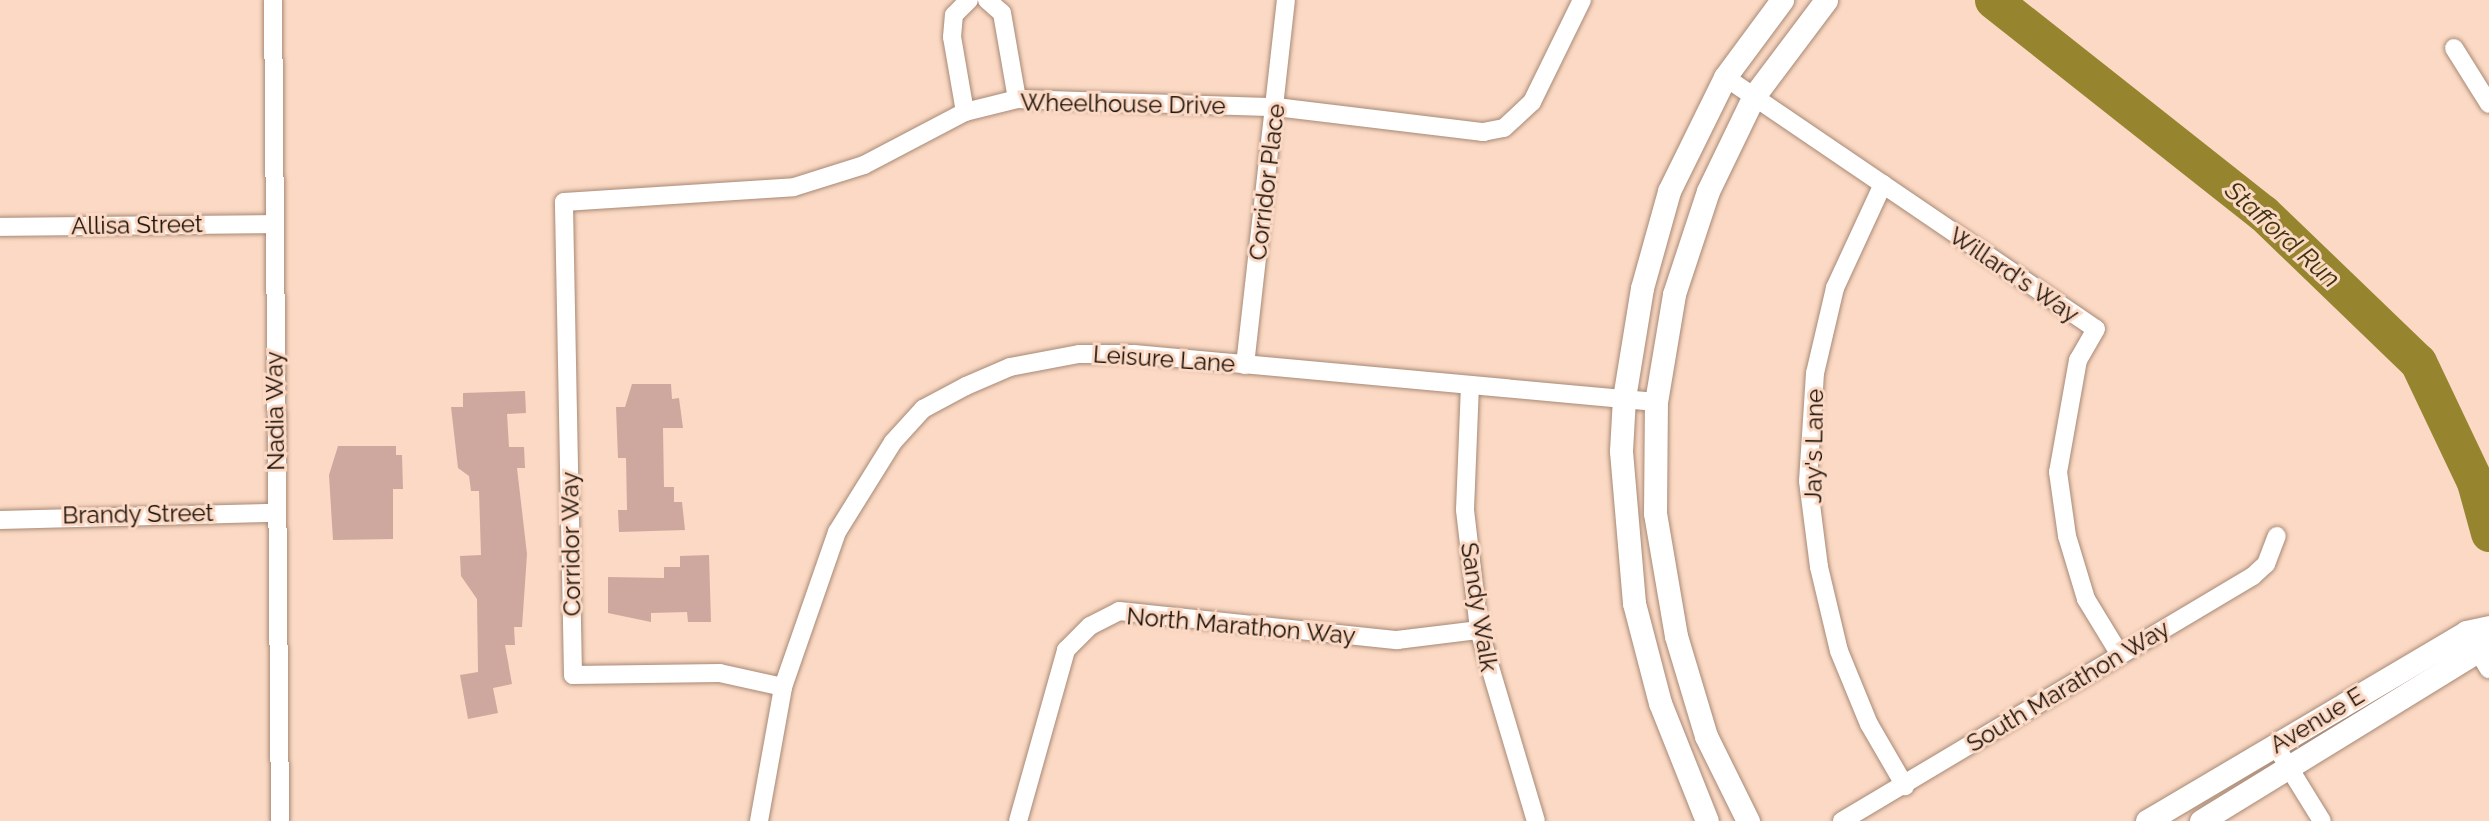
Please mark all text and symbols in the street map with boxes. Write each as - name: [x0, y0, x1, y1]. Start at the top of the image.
- street label: Wheelhouse Drive: [1020, 88, 1226, 120]
- street label: Corridor Place: [1243, 102, 1291, 262]
- water label: Stafford Run: [2218, 175, 2346, 295]
- street label: Allisa Street: [71, 209, 203, 241]
- street label: Willard's Way: [1943, 221, 2085, 329]
- street label: Leisure Lane: [1092, 340, 1236, 378]
- street label: Nadia Way: [260, 351, 290, 471]
- street label: Jay's Lane: [1799, 389, 1829, 503]
- street label: Corridor Way: [555, 471, 587, 617]
- street label: Brandy Street: [62, 498, 214, 530]
- street label: Sandy Walk: [1454, 540, 1504, 674]
- street label: North Marathon Way: [1125, 602, 1357, 650]
- street label: South Marathon Way: [1961, 614, 2175, 758]
- street label: Avenue E: [2265, 681, 2369, 759]

